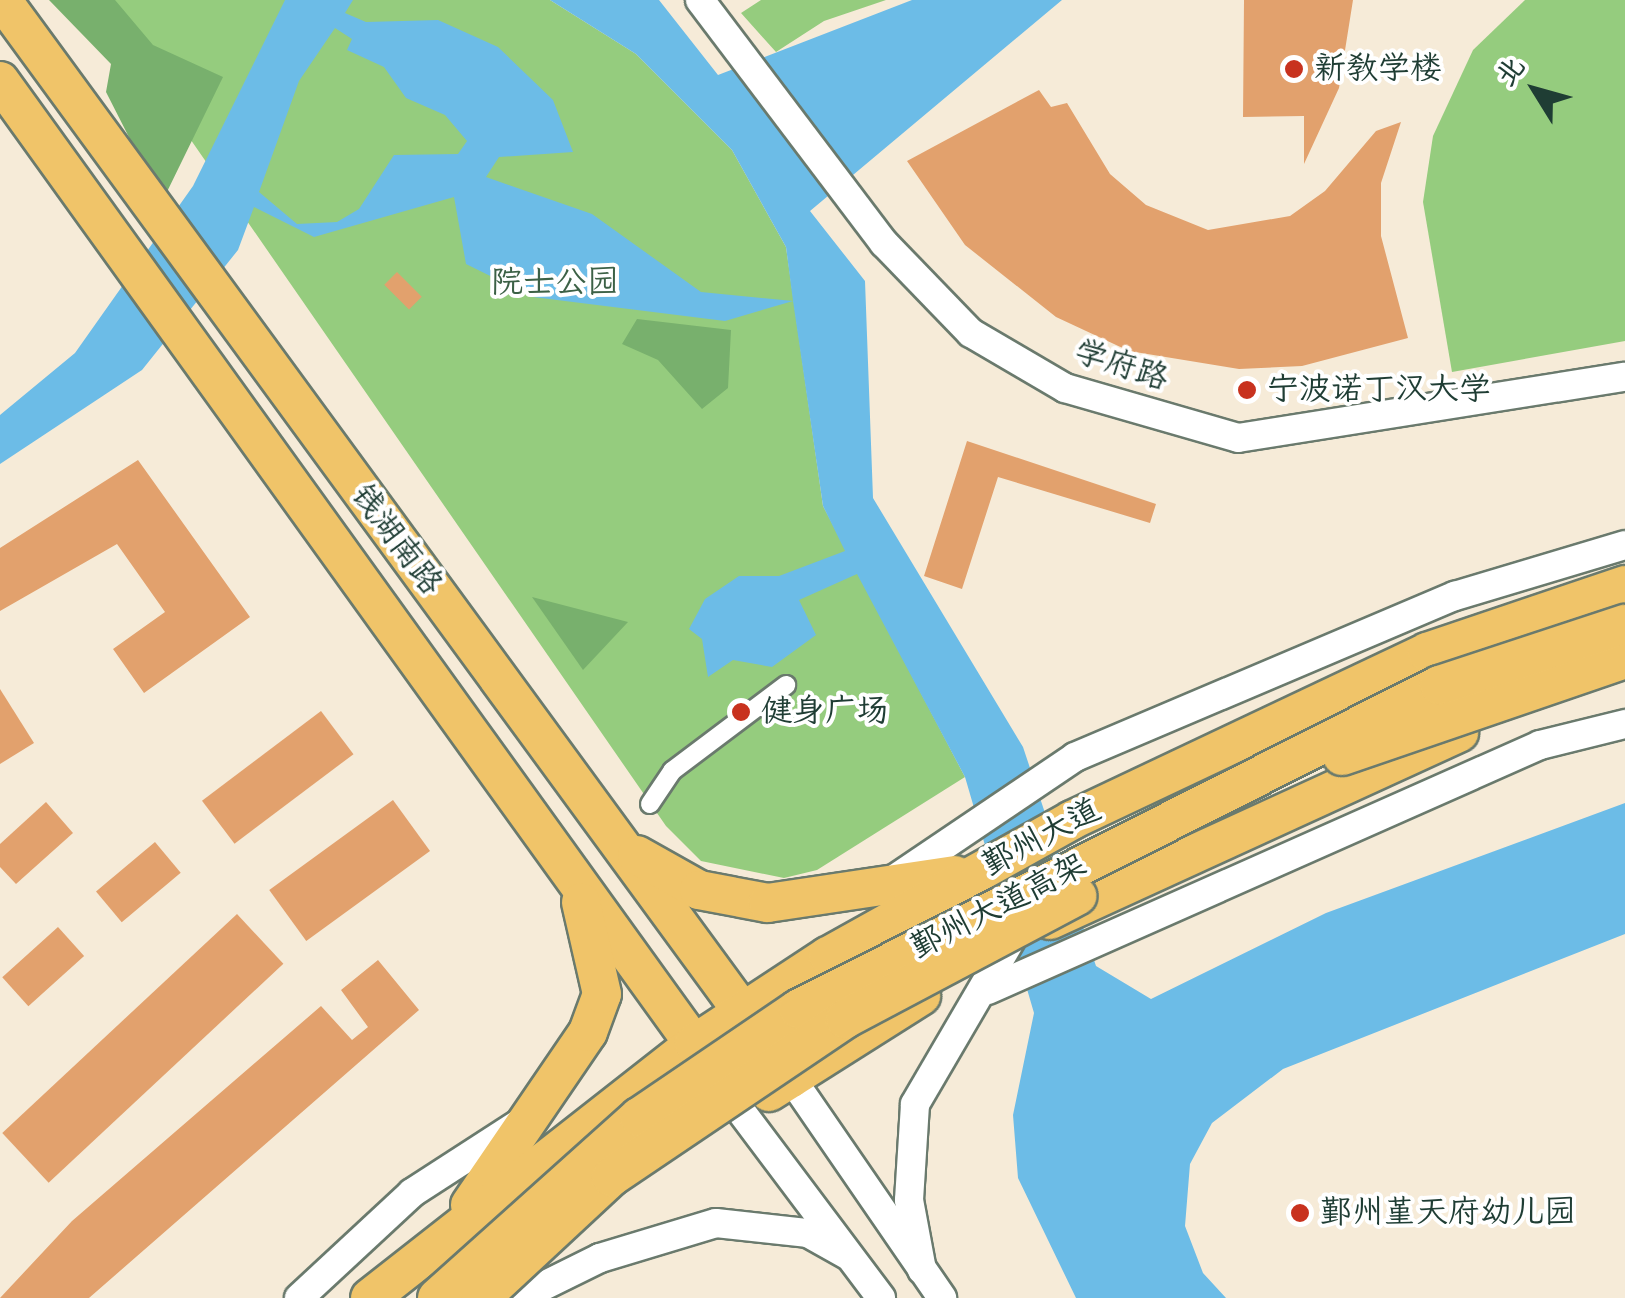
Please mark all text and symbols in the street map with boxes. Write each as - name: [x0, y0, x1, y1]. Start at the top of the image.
- north arrow: [1485, 40, 1585, 140]
- text: 北: [1487, 49, 1535, 95]
- place label: 新教学楼: [1314, 50, 1442, 88]
- marker: 新教学楼: [1283, 58, 1305, 80]
- park label: 院士公园: [491, 264, 619, 302]
- street label: 学府路: [1069, 333, 1173, 399]
- place label: 宁波诺丁汉大学: [1267, 371, 1491, 409]
- marker: 宁波诺丁汉大学: [1236, 379, 1258, 401]
- street label: 钱湖南路: [342, 477, 450, 603]
- place label: 健身广场: [761, 693, 889, 731]
- marker: 健身广场: [730, 701, 752, 723]
- street label: 鄞州大道: [976, 791, 1108, 885]
- street label: 鄞州大道高架: [905, 846, 1093, 968]
- place label: 鄞州堇天府幼儿园: [1320, 1194, 1576, 1232]
- marker: 鄞州堇天府幼儿园: [1289, 1202, 1311, 1224]

